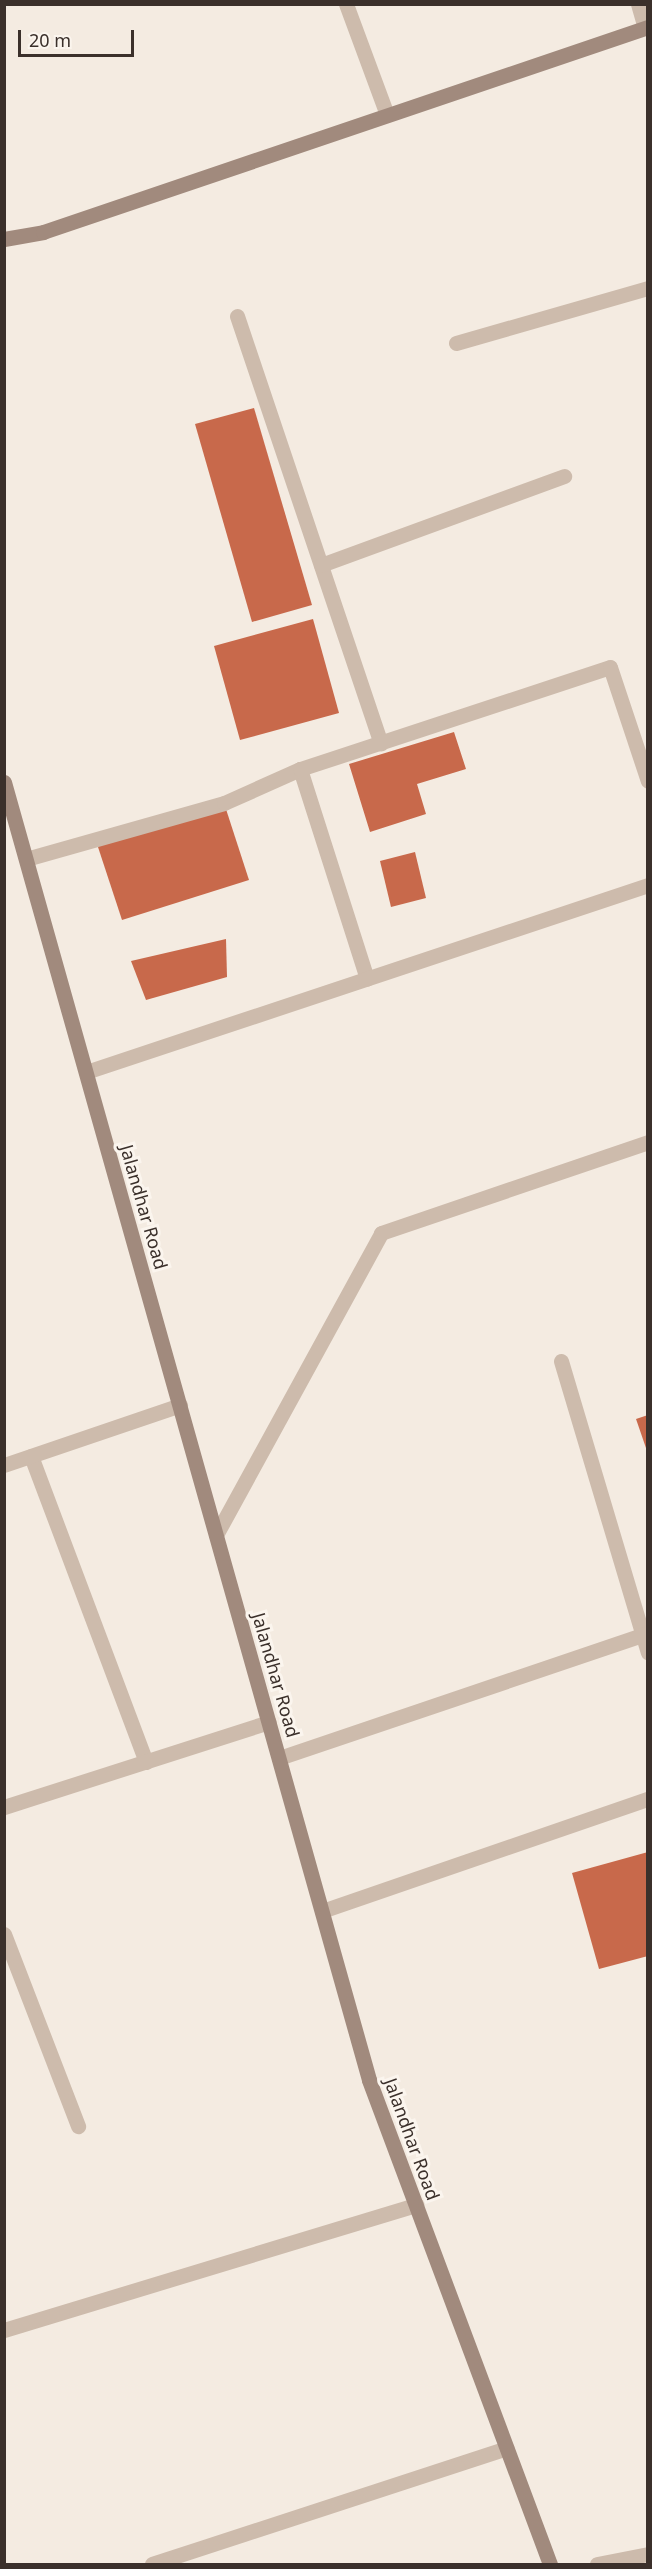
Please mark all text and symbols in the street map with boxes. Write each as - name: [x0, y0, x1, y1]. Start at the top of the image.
- scale bar: [21, 18, 136, 56]
- text: 20 m: [29, 28, 71, 52]
- street label: Jalandhar Road: [116, 1142, 172, 1272]
- street label: Jalandhar Road: [248, 1610, 304, 1740]
- street label: Jalandhar Road: [380, 2075, 444, 2203]

